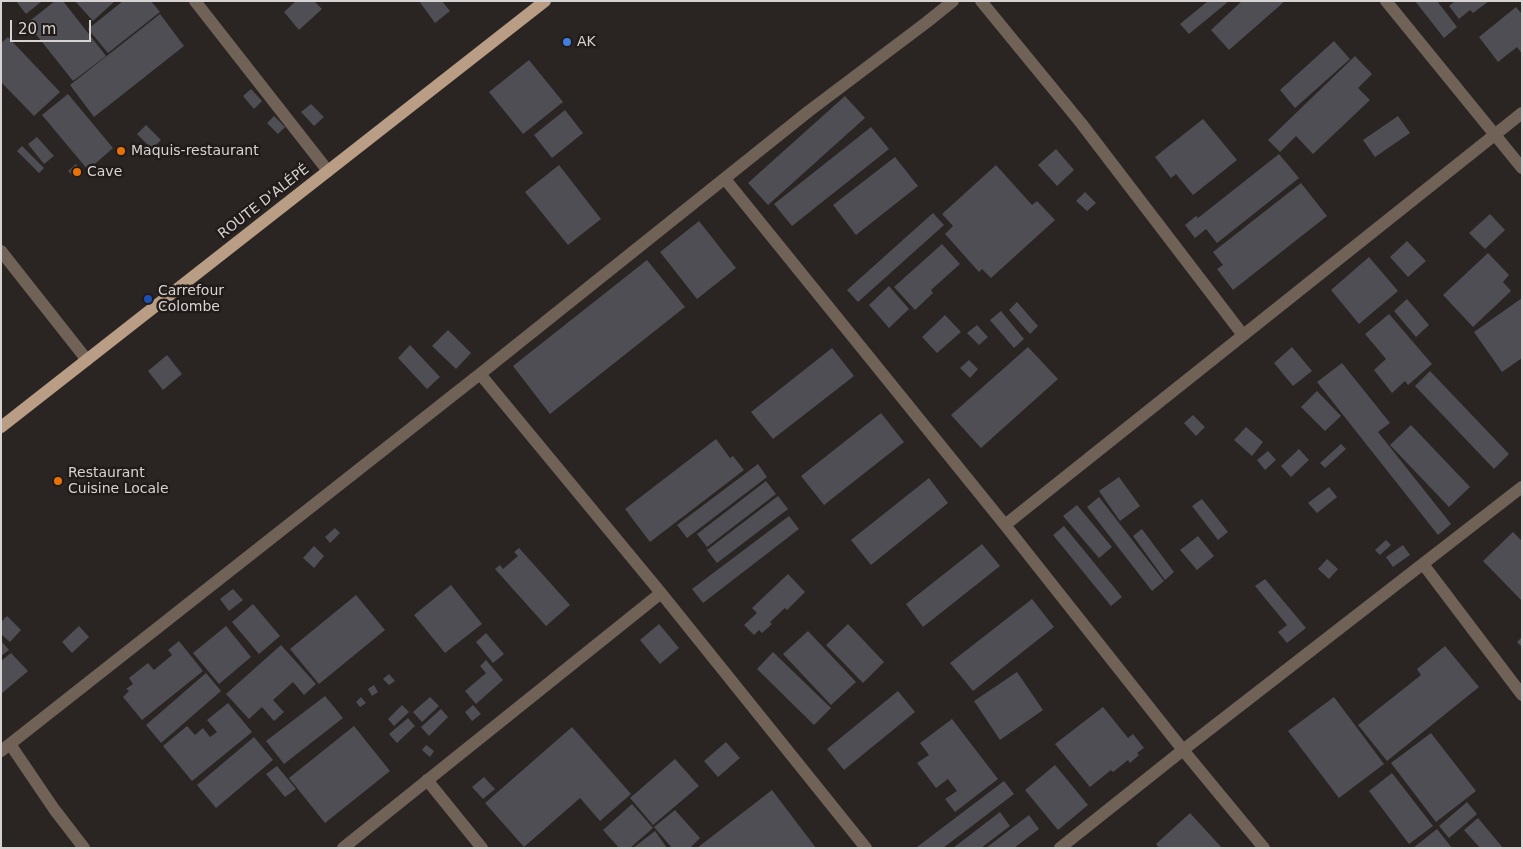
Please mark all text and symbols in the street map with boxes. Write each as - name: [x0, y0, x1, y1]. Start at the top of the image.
- scale bar: [12, 10, 94, 42]
- text: 20 m: [18, 20, 56, 38]
- place label: AK: [577, 34, 596, 50]
- marker: AK: [561, 36, 573, 48]
- place label: Maquis-restaurant: [131, 143, 259, 159]
- marker: Maquis-restaurant: [115, 145, 127, 157]
- street label: ROUTE D'ALÉPÉ: [215, 161, 313, 243]
- place label: Cave: [87, 164, 122, 180]
- marker: Cave: [71, 166, 83, 178]
- place label: Carrefour Colombe: [158, 283, 224, 316]
- marker: Carrefour Colombe: [142, 293, 154, 305]
- place label: Restaurant Cuisine Locale: [68, 465, 169, 498]
- marker: Restaurant Cuisine Locale: [52, 475, 64, 487]

